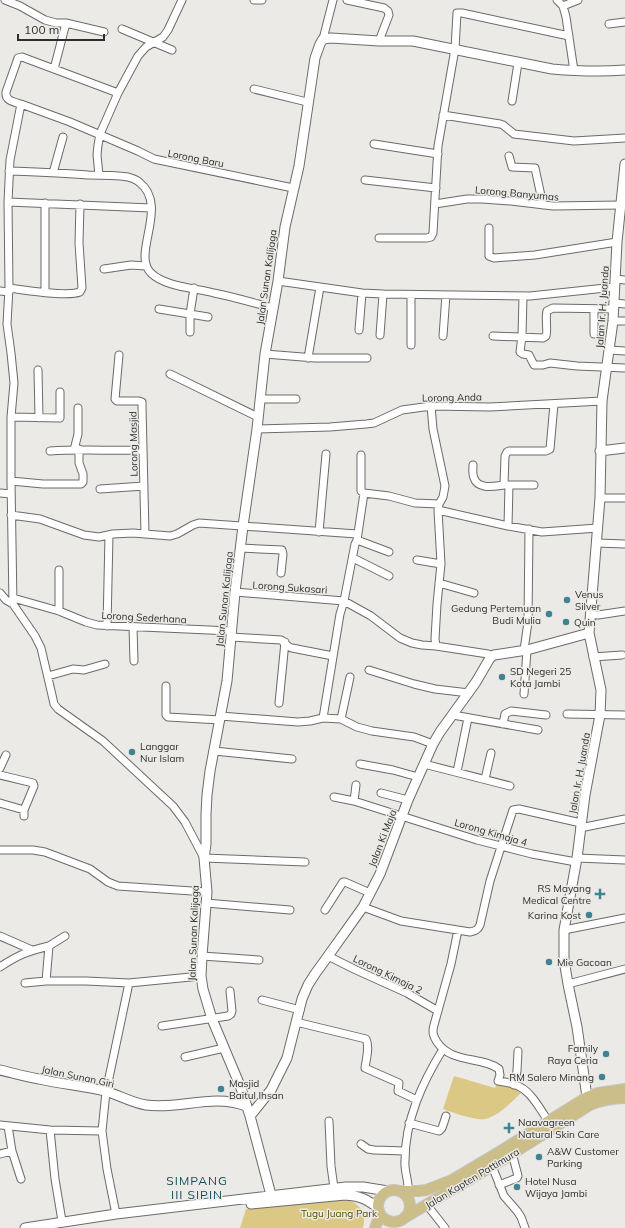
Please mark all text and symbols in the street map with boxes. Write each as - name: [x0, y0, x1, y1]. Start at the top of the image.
- scale bar: [18, 16, 104, 42]
- text: 100 m: [24, 22, 59, 37]
- street label: Lorong Baru: [167, 147, 225, 170]
- street label: Lorong Banyumas: [474, 183, 560, 204]
- street label: Jalan Sunan Kalijaga: [253, 229, 280, 325]
- street label: Jalan Ir. H. Juanda: [593, 265, 612, 349]
- street label: Lorong Anda: [422, 390, 482, 405]
- street label: Lorong Masjid: [126, 411, 141, 477]
- street label: Jalan Sunan Kalijaga: [213, 551, 236, 647]
- street label: Lorong Sukasari: [252, 578, 328, 597]
- place label: Venus Silver: [575, 588, 603, 613]
- marker: Venus Silver: [562, 595, 572, 605]
- place label: Gedung Pertemuan Budi Mulia: [451, 602, 541, 627]
- street label: Lorong Sederhana: [101, 609, 187, 626]
- marker: Gedung Pertemuan Budi Mulia: [544, 609, 554, 619]
- place label: Quin: [574, 616, 596, 629]
- marker: Quin: [561, 617, 571, 627]
- place label: SD Negeri 25 Kota Jambi: [510, 665, 571, 690]
- marker: SD Negeri 25 Kota Jambi: [497, 672, 507, 682]
- street label: Jalan Ir. H. Juanda: [566, 731, 593, 815]
- place label: Langgar Nur Islam: [140, 740, 184, 765]
- marker: Langgar Nur Islam: [127, 747, 137, 757]
- street label: Jalan Ki Maja: [366, 808, 399, 869]
- street label: Lorong Kimaja 4: [453, 816, 529, 849]
- place label: RS Mayang Medical Centre: [522, 882, 591, 907]
- street label: Jalan Sunan Kalijaga: [185, 885, 202, 981]
- marker: RS Mayang Medical Centre: [594, 888, 606, 900]
- place label: Karina Kost: [528, 909, 581, 922]
- marker: Karina Kost: [584, 910, 594, 920]
- street label: Lorong Kimaja 2: [351, 952, 425, 997]
- place label: Mie Gacoan: [557, 956, 612, 969]
- marker: Mie Gacoan: [544, 957, 554, 967]
- place label: Family Raya Ceria: [547, 1042, 599, 1067]
- marker: Family Raya Ceria: [601, 1049, 611, 1059]
- street label: Jalan Sunan Giri: [40, 1062, 116, 1091]
- place label: RM Salero Minang: [509, 1071, 594, 1084]
- marker: RM Salero Minang: [597, 1072, 607, 1082]
- place label: Masjid Baitul Ihsan: [229, 1077, 284, 1102]
- marker: Masjid Baitul Ihsan: [216, 1084, 226, 1094]
- place label: Naavagreen Natural Skin Care: [518, 1116, 599, 1141]
- marker: Naavagreen Natural Skin Care: [503, 1122, 515, 1134]
- street label: Jalan Kapten Pattimura: [423, 1145, 522, 1212]
- place label: A&W Customer Parking: [547, 1145, 619, 1170]
- marker: A&W Customer Parking: [534, 1152, 544, 1162]
- district label: SIMPANG III SIPIN: [166, 1173, 228, 1202]
- place label: Hotel Nusa Wijaya Jambi: [525, 1175, 587, 1200]
- marker: Hotel Nusa Wijaya Jambi: [512, 1182, 522, 1192]
- park label: Tugu Juang Park: [301, 1207, 378, 1220]

